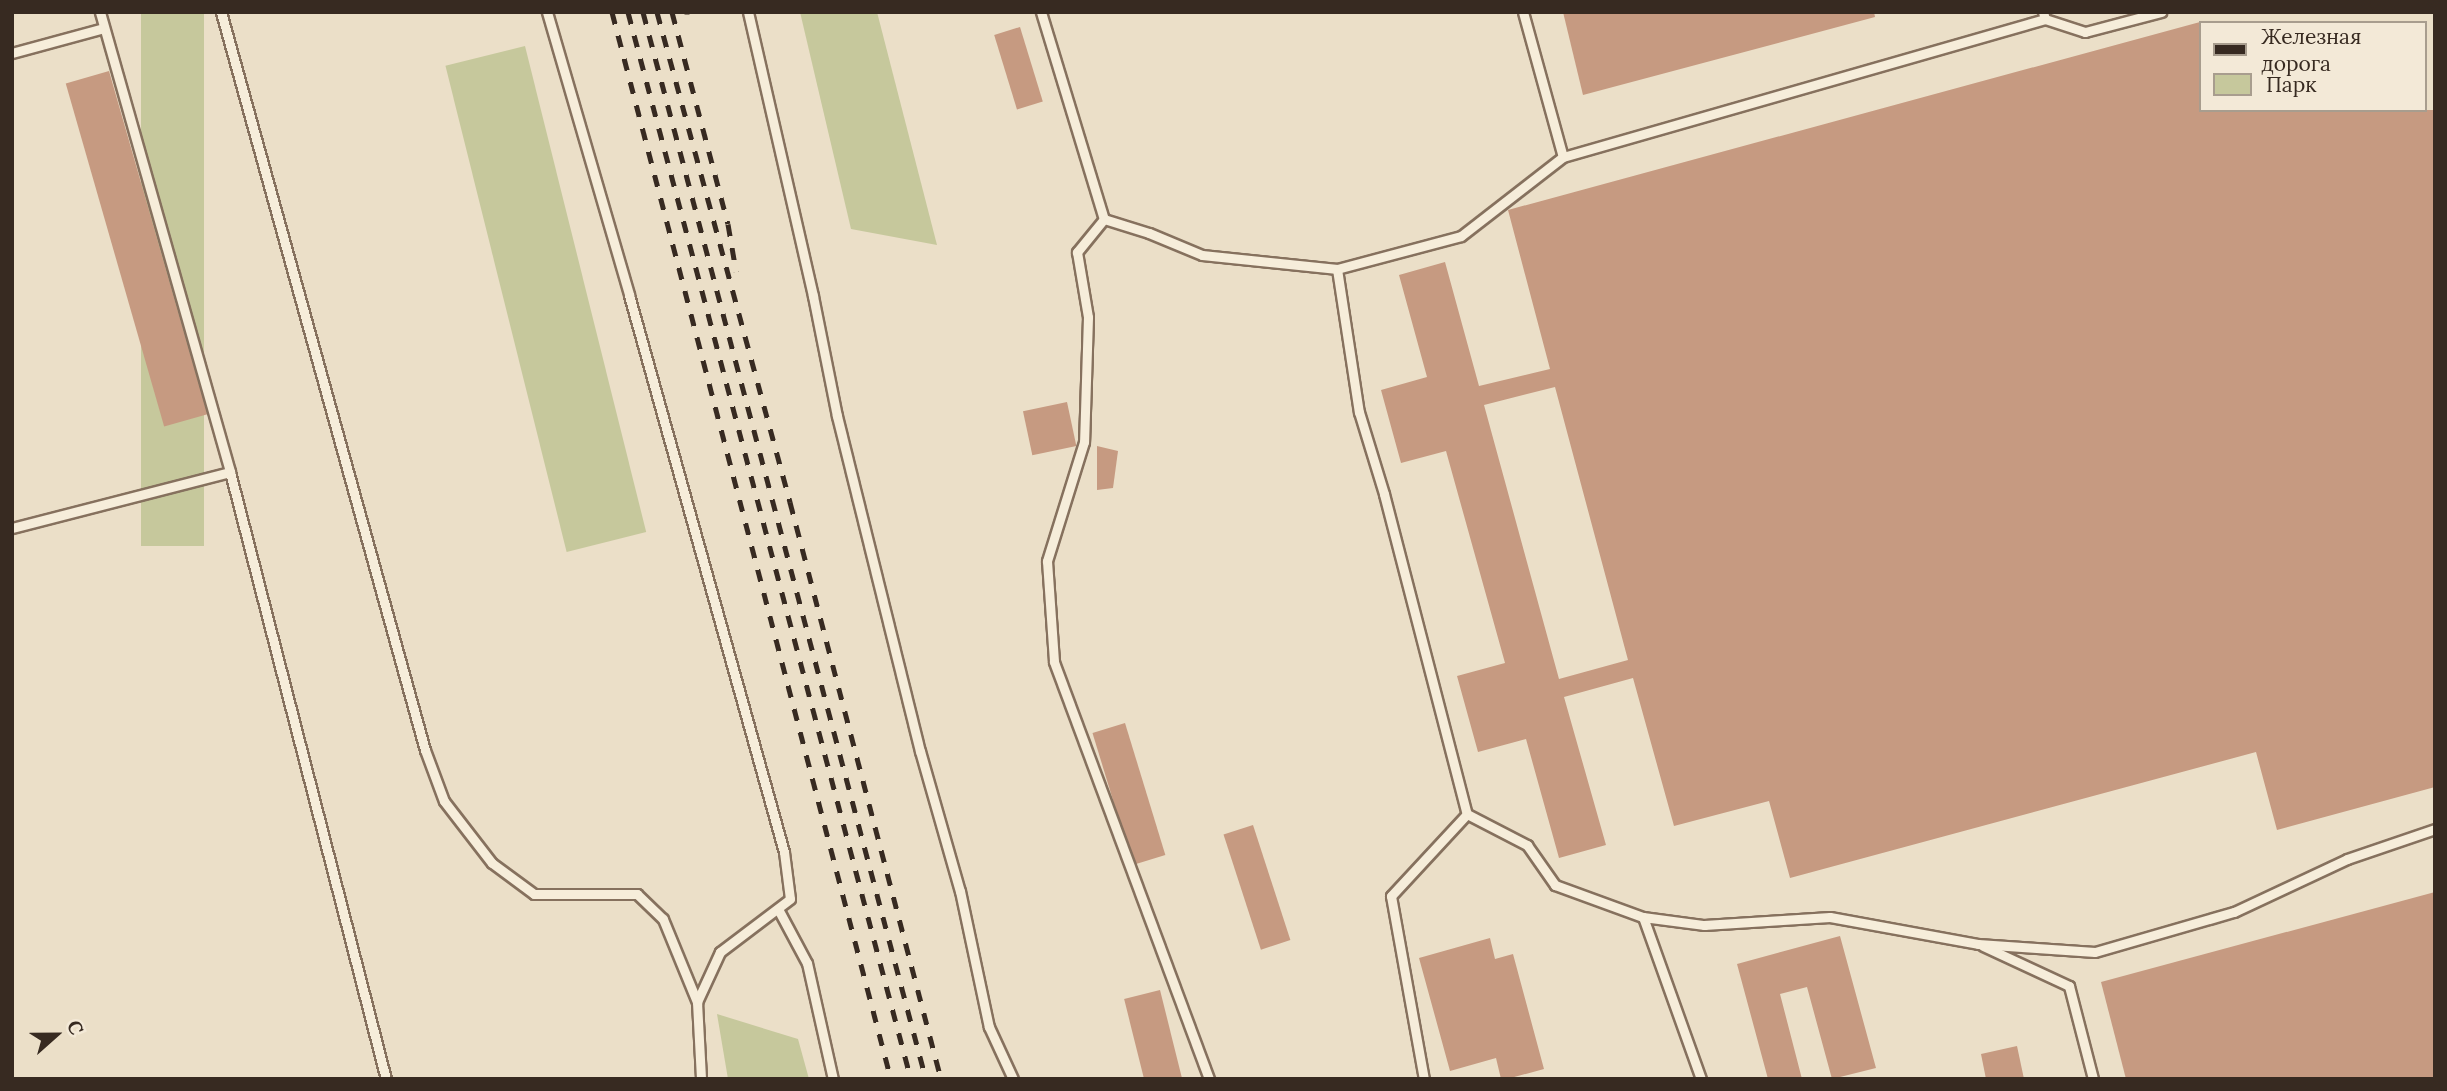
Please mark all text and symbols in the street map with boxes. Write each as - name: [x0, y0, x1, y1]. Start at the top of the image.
- legend: [2198, 21, 2426, 112]
- text: Железная дорога: [2261, 23, 2361, 77]
- text: Парк: [2266, 71, 2316, 98]
- north arrow: [21, 1000, 91, 1070]
- text: С: [62, 1017, 89, 1038]

